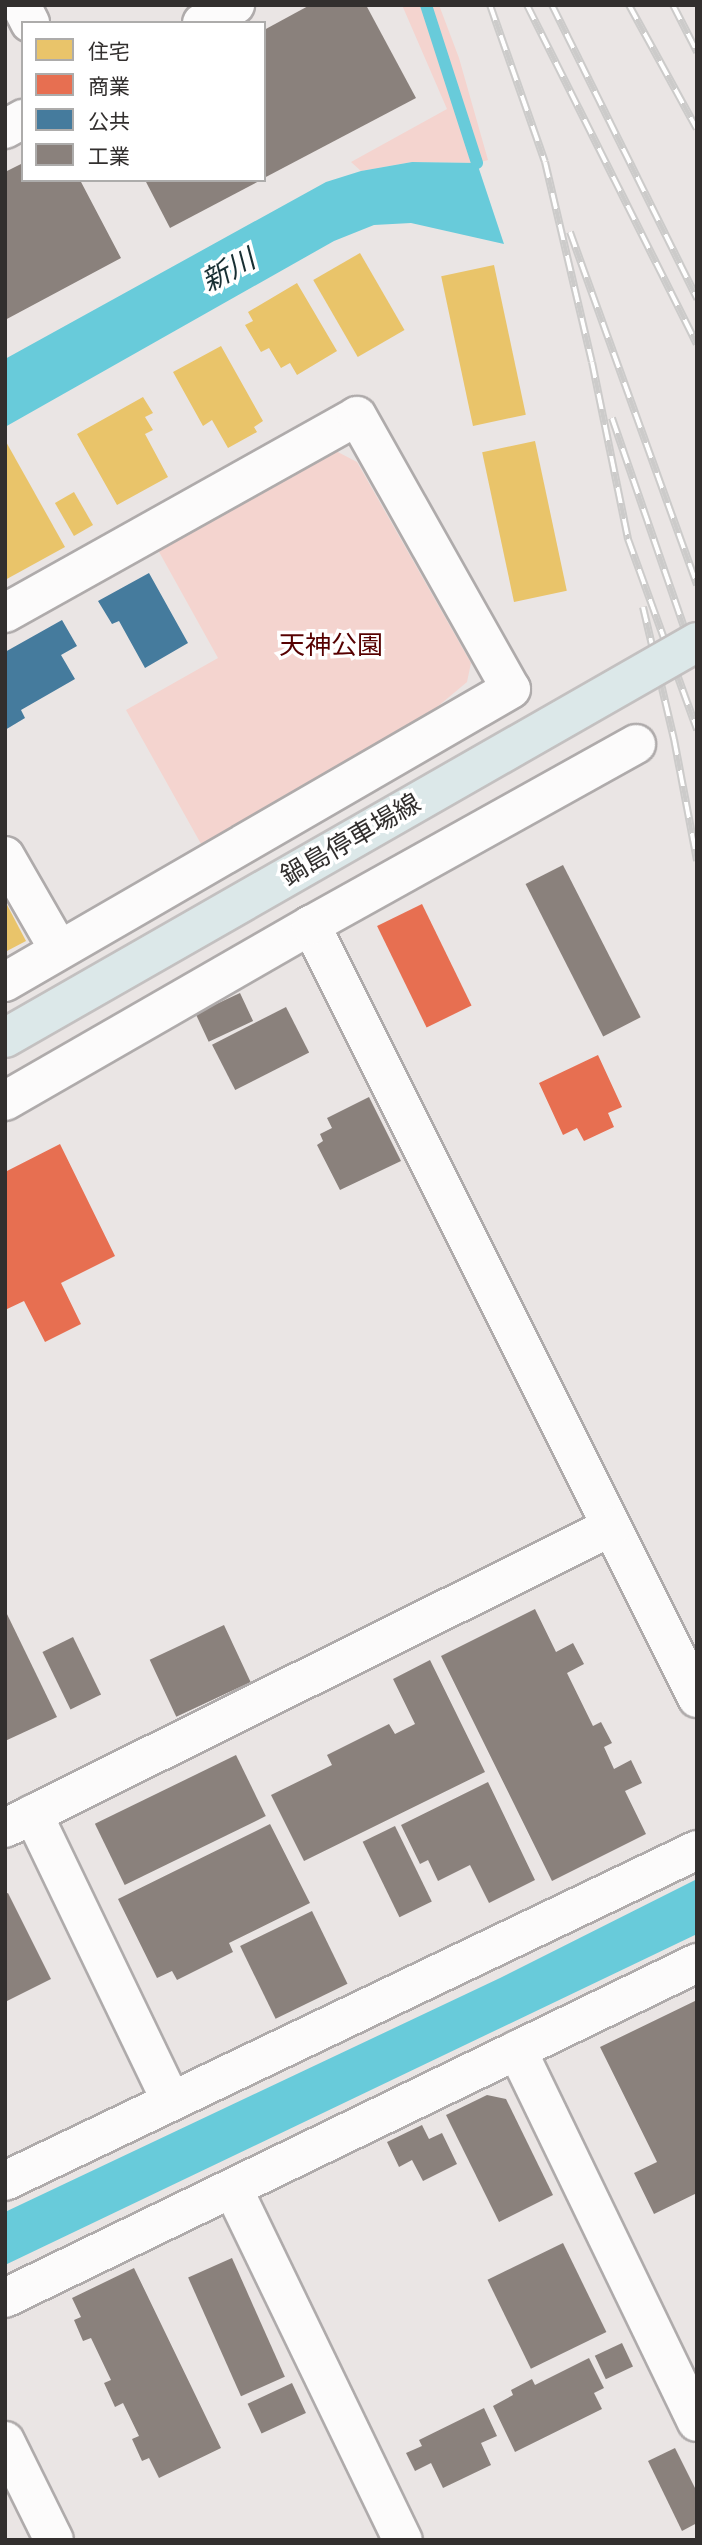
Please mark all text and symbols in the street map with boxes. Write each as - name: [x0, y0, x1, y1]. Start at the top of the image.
- legend: [21, 21, 266, 182]
- text: 住宅: [88, 38, 130, 65]
- text: 商業: [88, 73, 130, 100]
- text: 公共: [88, 108, 130, 135]
- text: 工業: [88, 143, 130, 170]
- water label: 新川: [195, 242, 261, 298]
- park label: 天神公園: [279, 630, 383, 662]
- street label: 鍋島停車場線: [276, 787, 426, 893]

